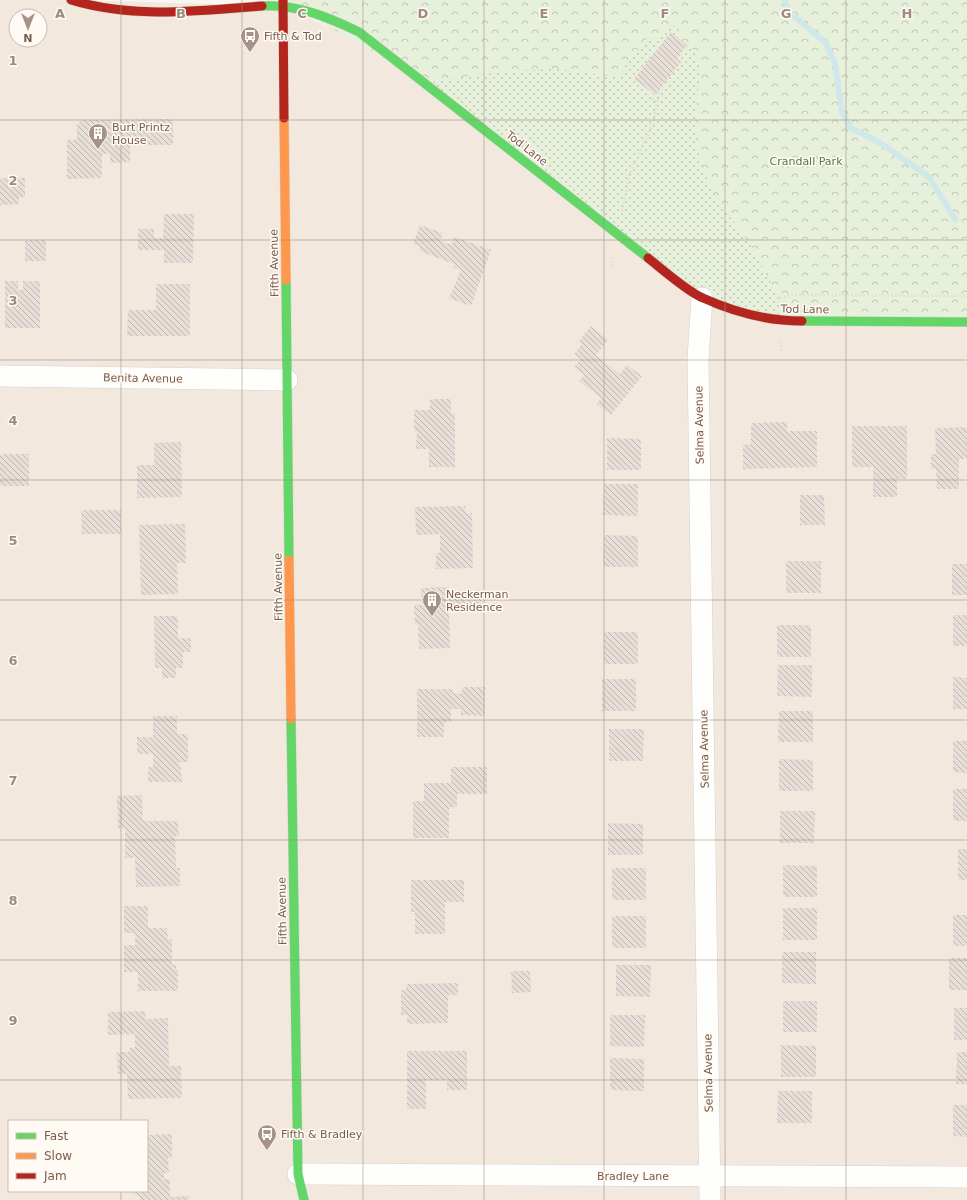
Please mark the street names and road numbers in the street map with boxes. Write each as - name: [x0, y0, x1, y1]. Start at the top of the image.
- street label: Tod Lane: [503, 128, 550, 169]
- street label: Fifth Avenue: [267, 229, 282, 297]
- street label: Tod Lane: [780, 303, 830, 316]
- street label: Benita Avenue: [103, 371, 183, 386]
- street label: Selma Avenue: [692, 385, 707, 464]
- street label: Fifth Avenue: [271, 553, 286, 621]
- street label: Selma Avenue: [697, 709, 712, 788]
- street label: Fifth Avenue: [275, 877, 290, 945]
- street label: Selma Avenue: [701, 1033, 716, 1112]
- street label: Bradley Lane: [597, 1170, 669, 1183]

